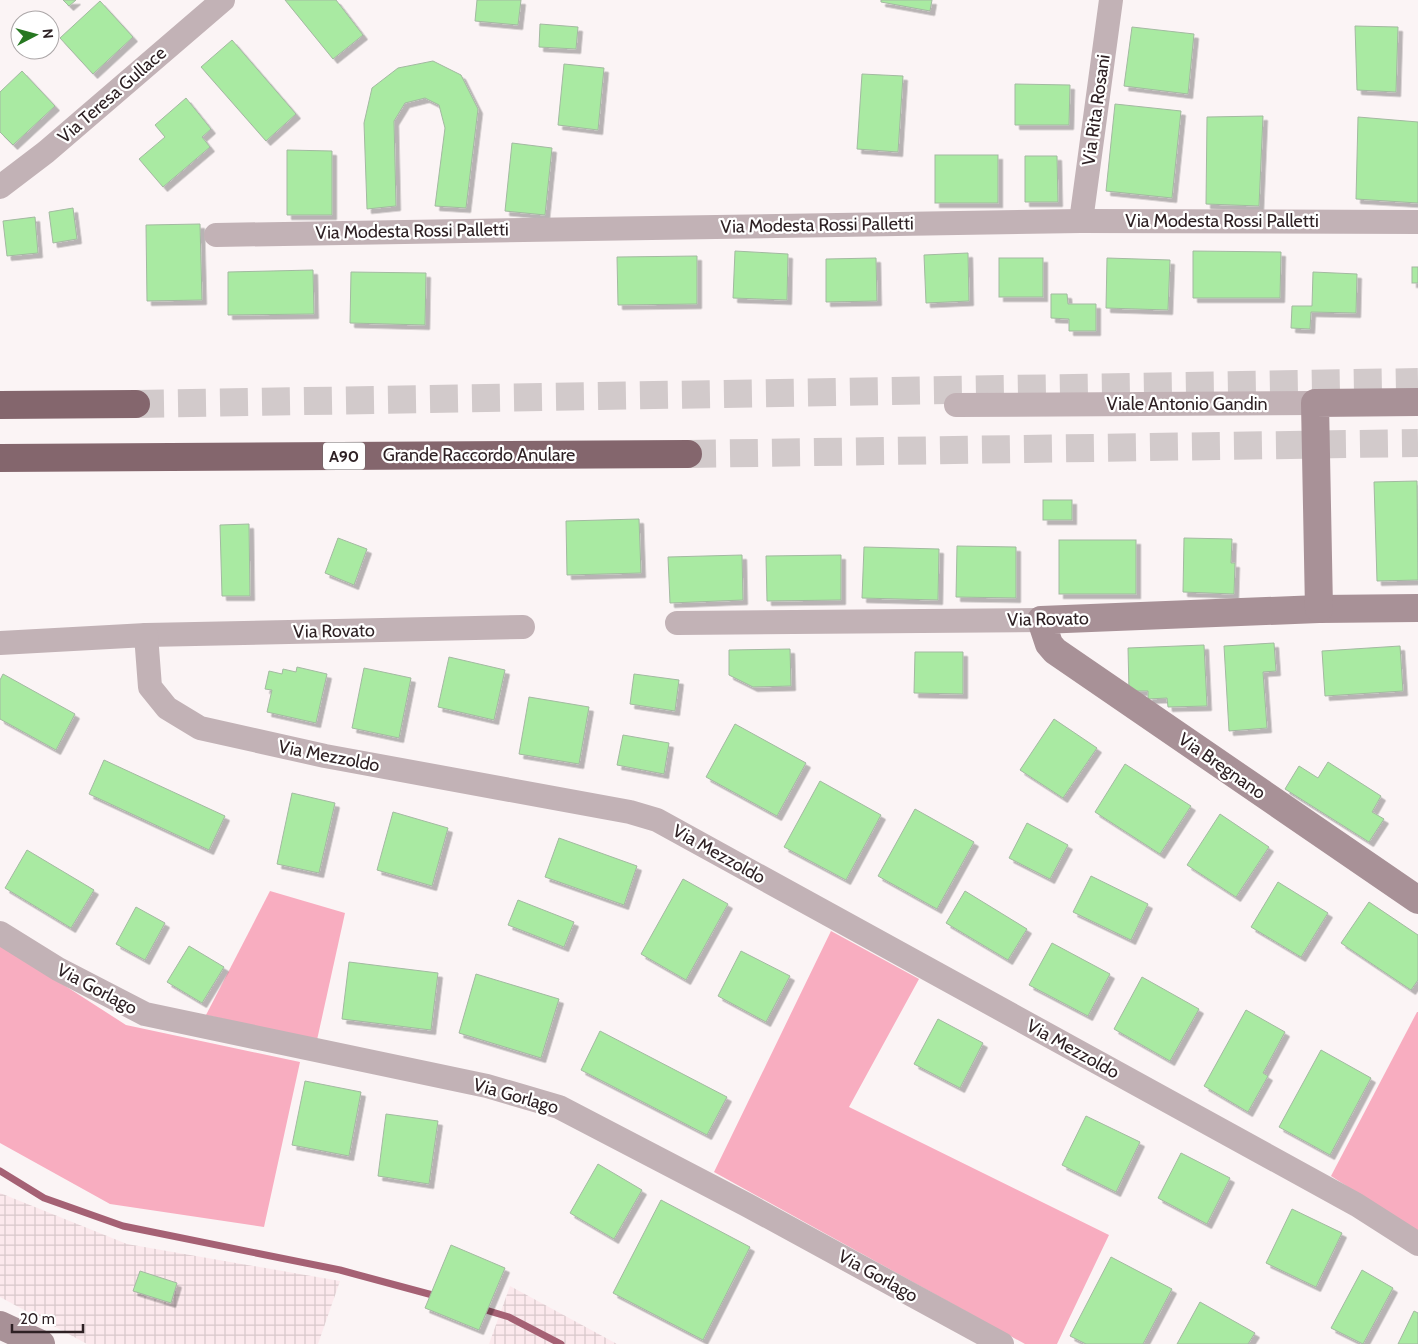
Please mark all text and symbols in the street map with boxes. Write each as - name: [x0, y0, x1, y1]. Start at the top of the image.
- north arrow: [10, 10, 60, 60]
- text: N: [38, 28, 57, 40]
- street label: Via Teresa Gullace: [53, 42, 171, 148]
- street label: Via Rita Rosani: [1077, 53, 1115, 167]
- street label: Via Modesta Rossi Palletti: [1125, 210, 1319, 232]
- street label: Via Modesta Rossi Palletti: [720, 212, 914, 238]
- street label: Via Modesta Rossi Palletti: [315, 218, 509, 244]
- street label: Viale Antonio Gandin: [1106, 393, 1268, 415]
- road number: A90: [323, 442, 365, 470]
- street label: Grande Raccordo Anulare: [383, 444, 575, 466]
- street label: Via Rovato: [1007, 607, 1089, 631]
- street label: Via Rovato: [293, 619, 375, 643]
- street label: Via Bregnano: [1174, 728, 1270, 804]
- street label: Via Mezzoldo: [277, 735, 382, 777]
- street label: Via Mezzoldo: [669, 820, 769, 889]
- street label: Via Gorlago: [53, 959, 141, 1019]
- street label: Via Mezzoldo: [1023, 1015, 1123, 1084]
- street label: Via Gorlago: [471, 1073, 561, 1119]
- street label: Via Gorlago: [834, 1245, 922, 1307]
- scale bar: [12, 1302, 84, 1334]
- text: 20 m: [20, 1310, 55, 1328]

